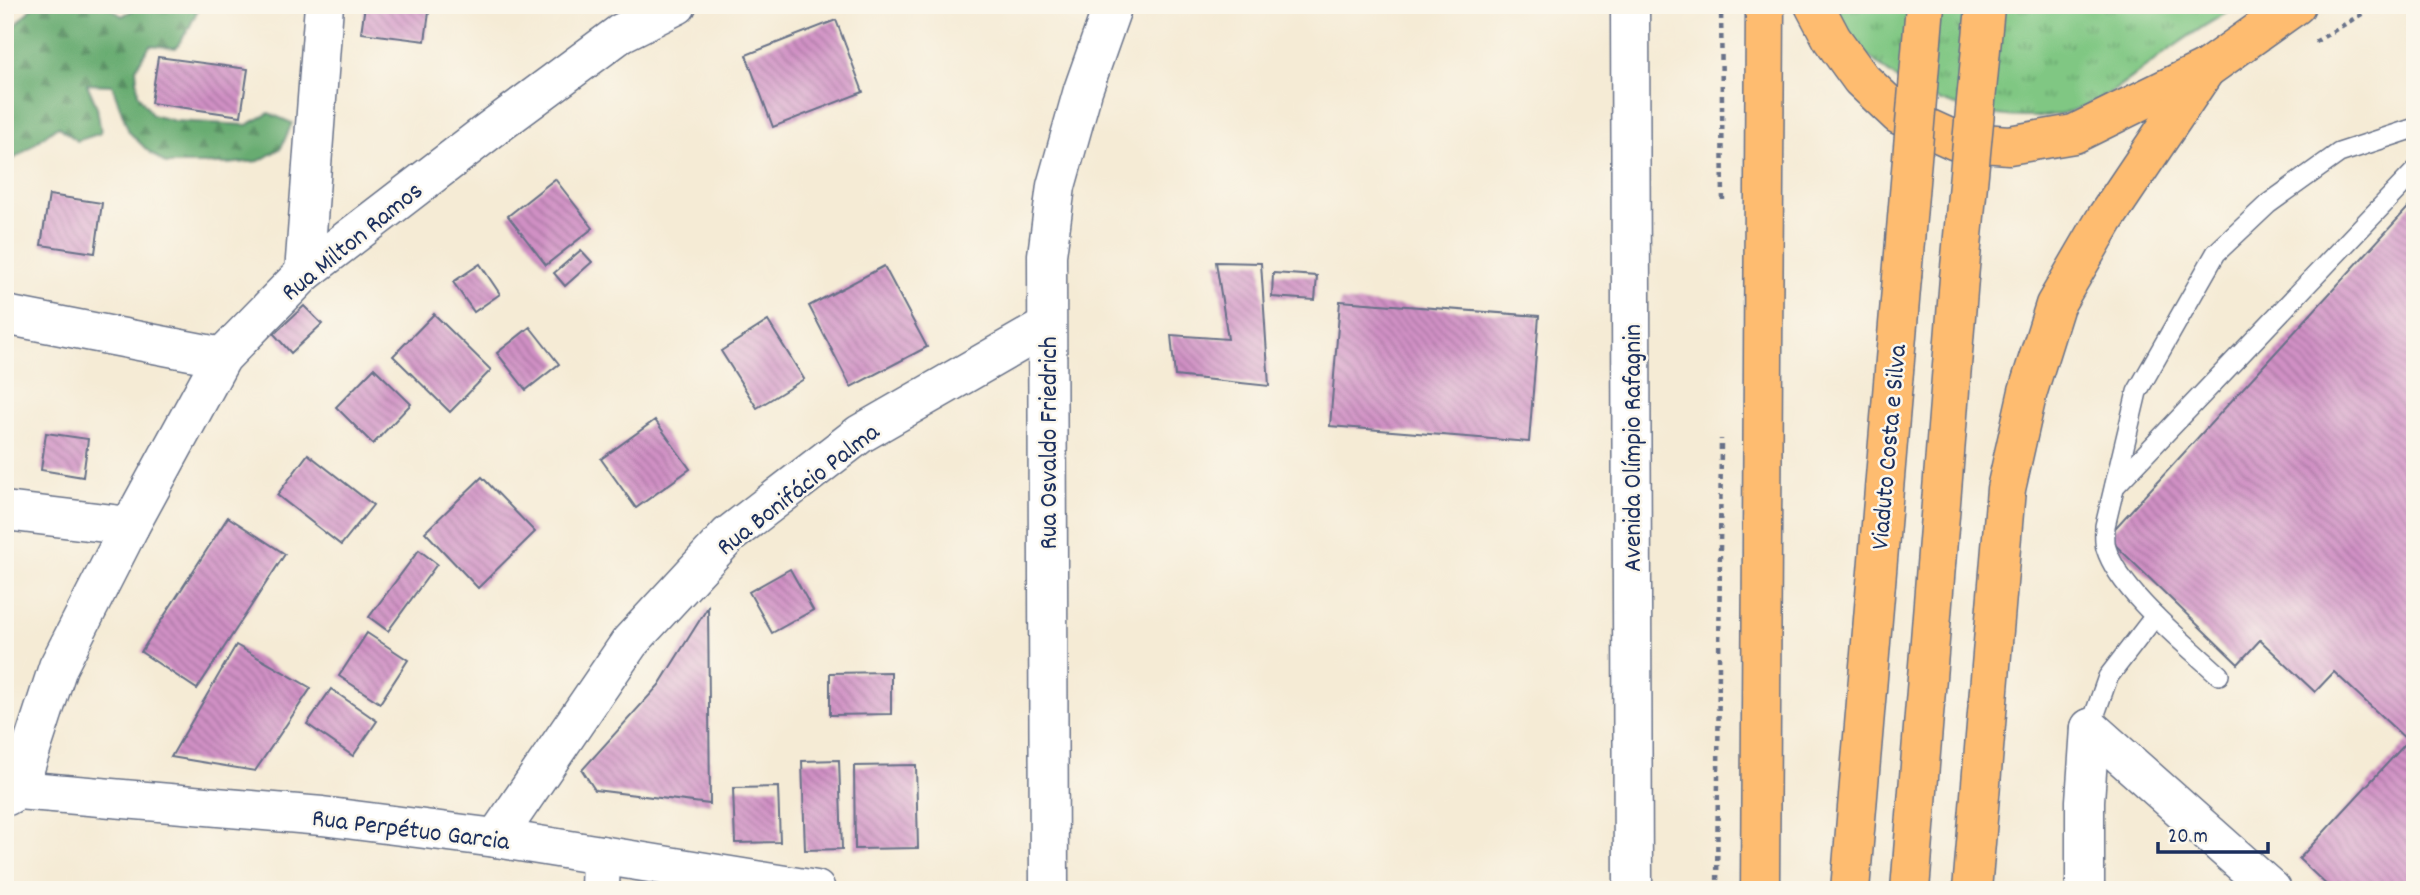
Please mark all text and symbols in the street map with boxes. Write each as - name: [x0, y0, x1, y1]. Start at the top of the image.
- street label: Rua Milton Ramos: [275, 174, 432, 311]
- street label: Avenida Olímpio Rafagnin: [1616, 324, 1653, 572]
- street label: Rua Osvaldo Friedrich: [1032, 336, 1069, 550]
- street label: Viaduto Costa e Silva: [1863, 342, 1918, 551]
- street label: Rua Bonifácio Palma: [710, 415, 889, 566]
- street label: Rua Perpétuo Garcia: [310, 801, 512, 862]
- scale bar: [2158, 811, 2268, 855]
- text: 20 m: [2168, 823, 2208, 853]

